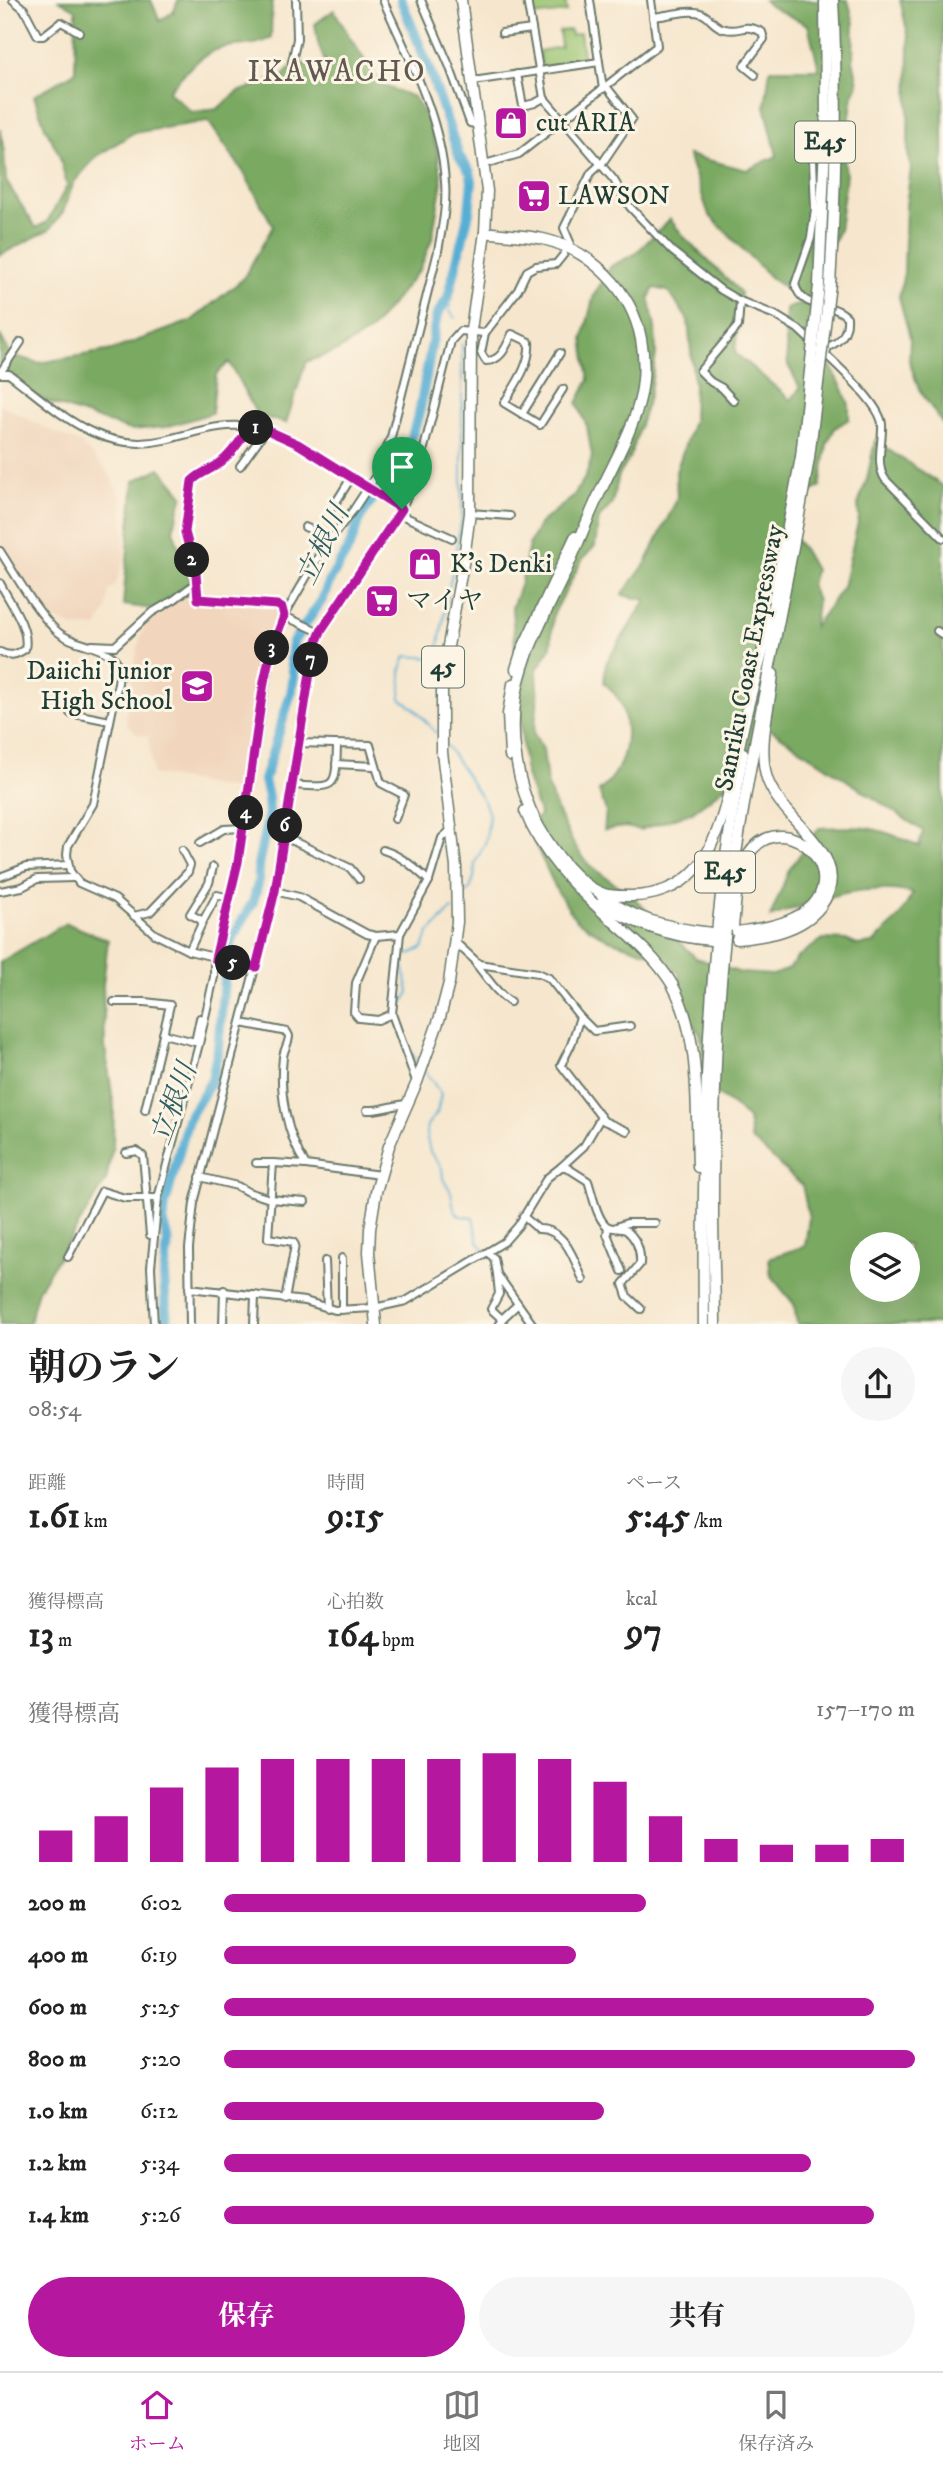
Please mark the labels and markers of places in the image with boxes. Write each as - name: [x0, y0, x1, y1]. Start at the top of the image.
- shop icon: cut ARIA: [492, 104, 530, 142]
- place label: cut ARIA: [536, 107, 635, 140]
- supermarket icon: LAWSON: [515, 177, 553, 215]
- place label: LAWSON: [558, 180, 670, 213]
- pin: 1: [238, 410, 274, 446]
- pin: [372, 437, 432, 509]
- pin: 2: [174, 542, 210, 578]
- shop icon: K's Denki: [406, 545, 444, 583]
- place label: K's Denki: [450, 548, 552, 581]
- supermarket icon: マイヤ: [363, 582, 401, 620]
- place label: マイヤ: [406, 585, 483, 618]
- pin: 3: [254, 630, 290, 666]
- pin: 7: [294, 642, 328, 678]
- place label: Daiichi Junior High School: [26, 655, 172, 718]
- school or university icon: Daiichi Junior High School: [178, 667, 216, 705]
- pin: 4: [229, 796, 264, 830]
- pin: 6: [268, 808, 302, 844]
- pin: 5: [216, 946, 250, 981]

